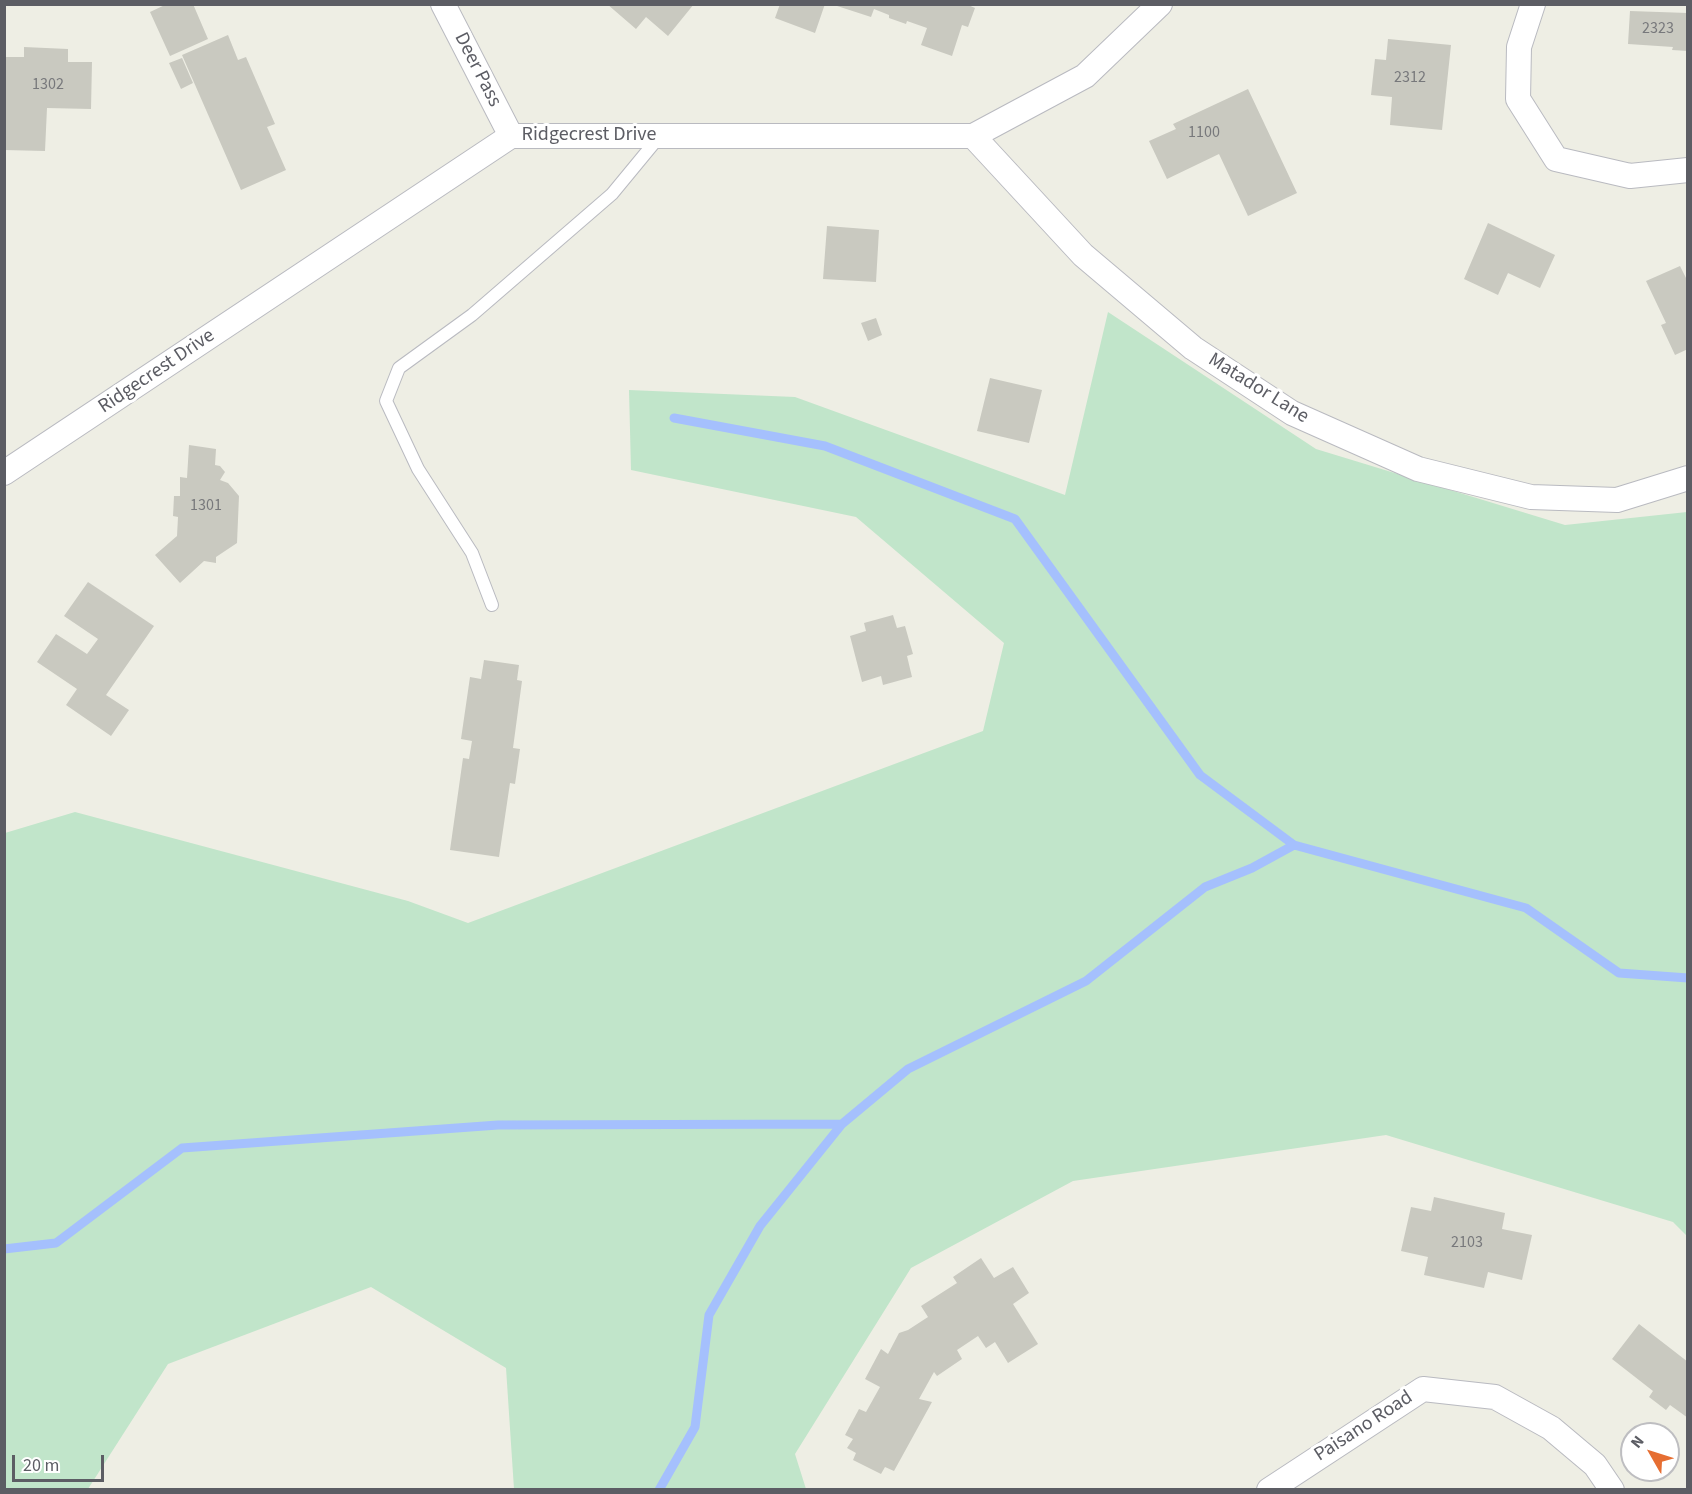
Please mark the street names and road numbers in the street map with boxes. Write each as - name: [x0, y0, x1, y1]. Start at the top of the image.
- street label: Deer Pass: [448, 29, 506, 111]
- street label: Ridgecrest Drive: [522, 124, 656, 148]
- street label: Ridgecrest Drive: [94, 324, 220, 420]
- street label: Matador Lane: [1203, 349, 1313, 429]
- street label: Paisano Road: [1310, 1386, 1418, 1468]

